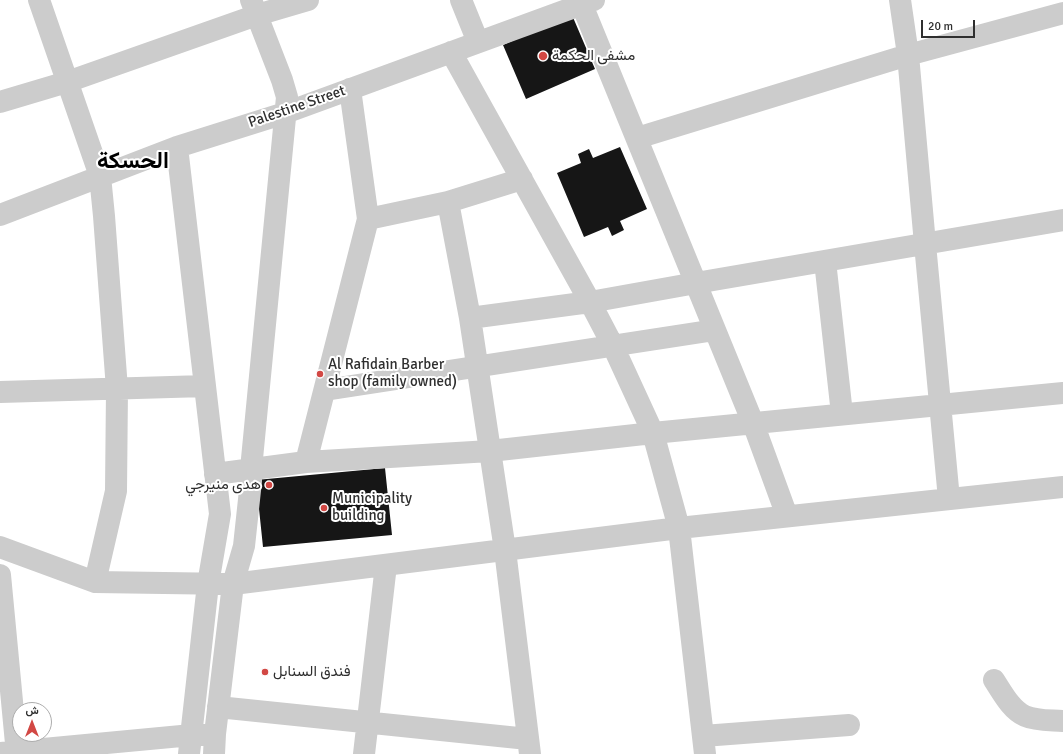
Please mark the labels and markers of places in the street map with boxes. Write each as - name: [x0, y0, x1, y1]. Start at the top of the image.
- place label: مشفى الحكمة: [552, 47, 635, 65]
- marker: مشفى الحكمة: [537, 50, 549, 62]
- place label: Al Rafidain Barber shop (family owned): [328, 356, 457, 391]
- marker: Al Rafidain Barber shop (family owned): [315, 369, 325, 379]
- place label: هدى منيرجي: [185, 476, 261, 494]
- marker: هدى منيرجي: [264, 480, 274, 490]
- place label: Municipality building: [332, 490, 412, 525]
- marker: Municipality building: [319, 503, 329, 513]
- place label: فندق السنابل: [273, 663, 350, 681]
- marker: فندق السنابل: [260, 667, 270, 677]

